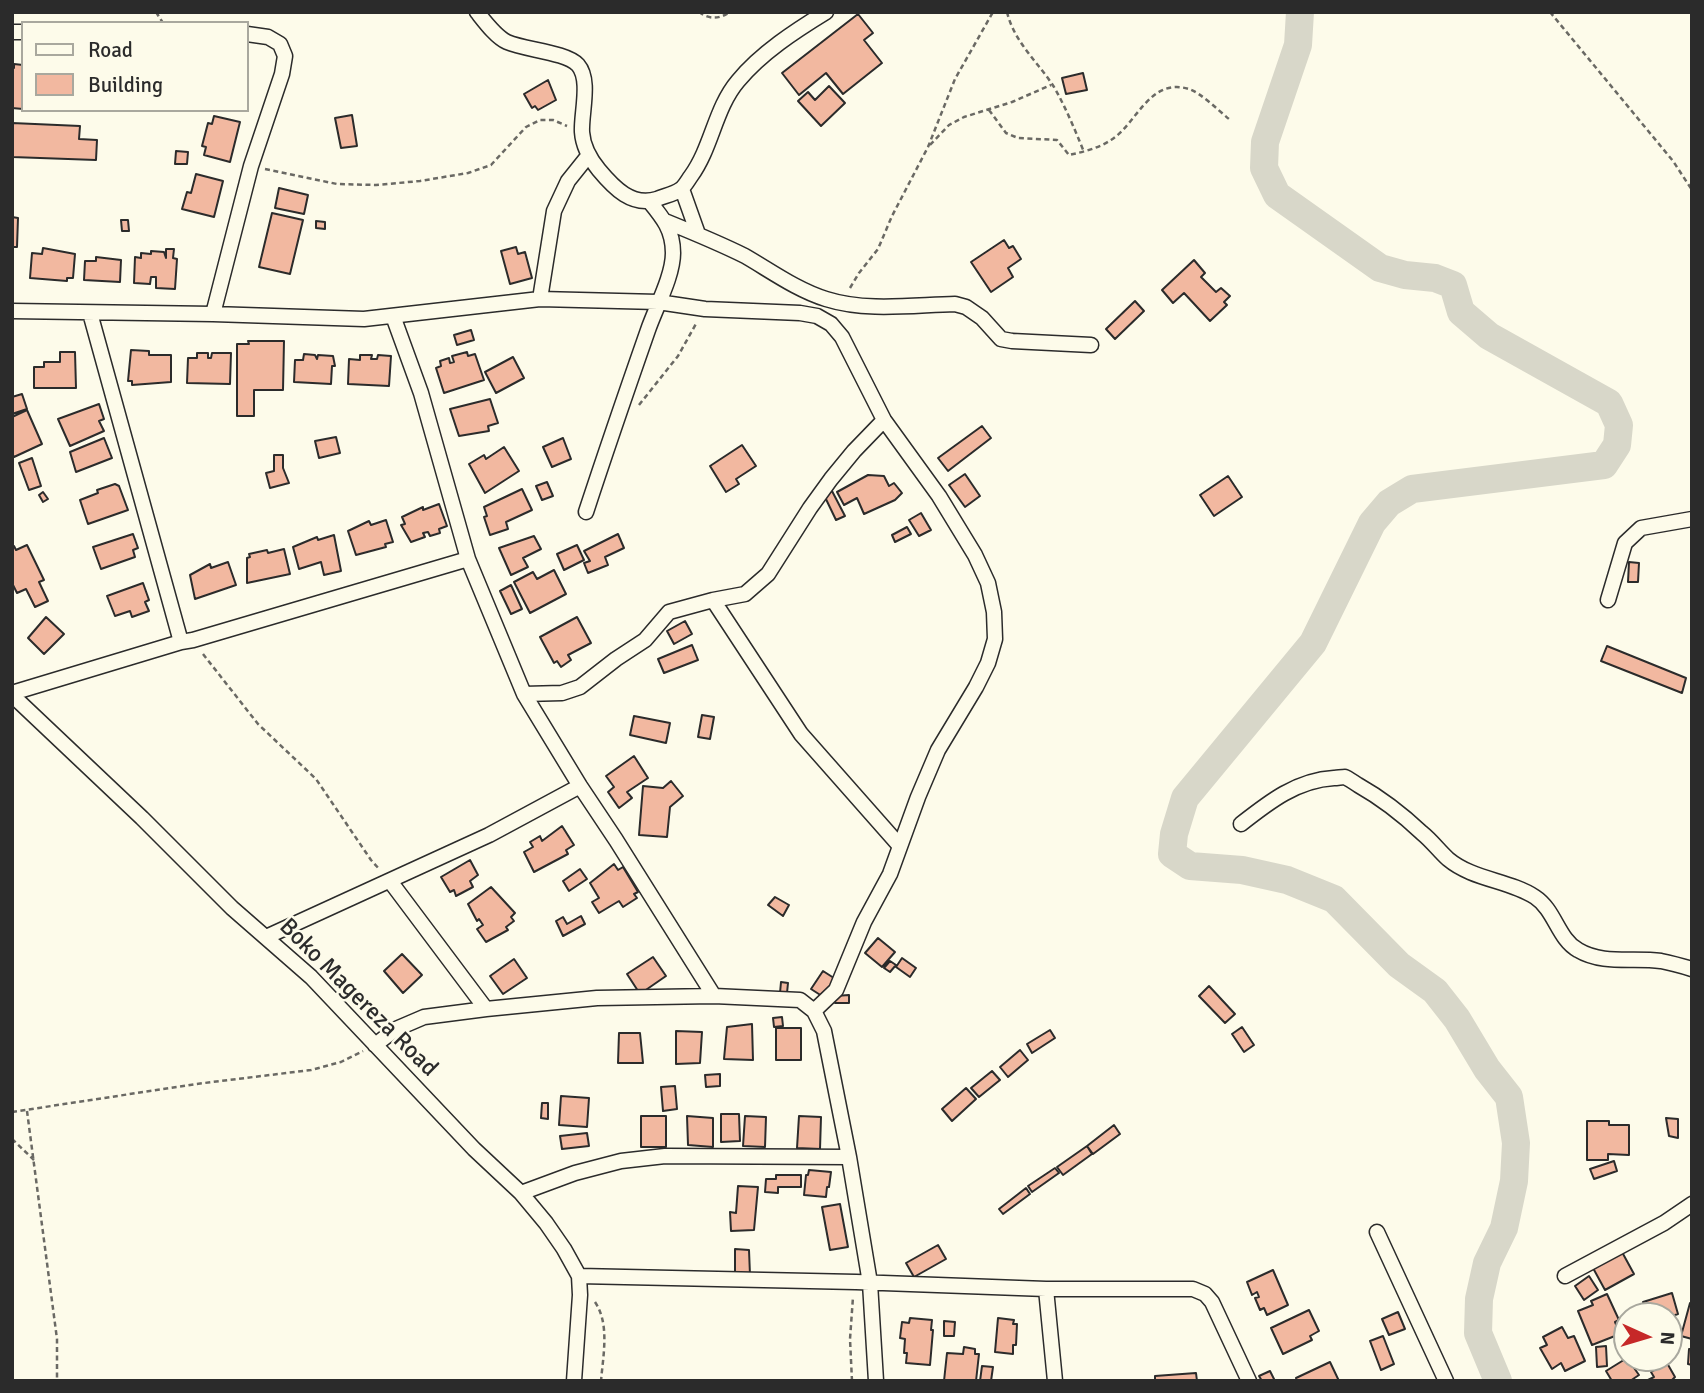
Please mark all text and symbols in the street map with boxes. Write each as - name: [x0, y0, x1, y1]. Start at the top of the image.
- legend: [21, 21, 248, 112]
- text: Road: [88, 37, 133, 63]
- text: Building: [88, 72, 163, 98]
- street label: Boko Magereza Road: [273, 913, 443, 1083]
- north arrow: [1613, 1302, 1683, 1372]
- text: N: [1655, 1331, 1679, 1346]

